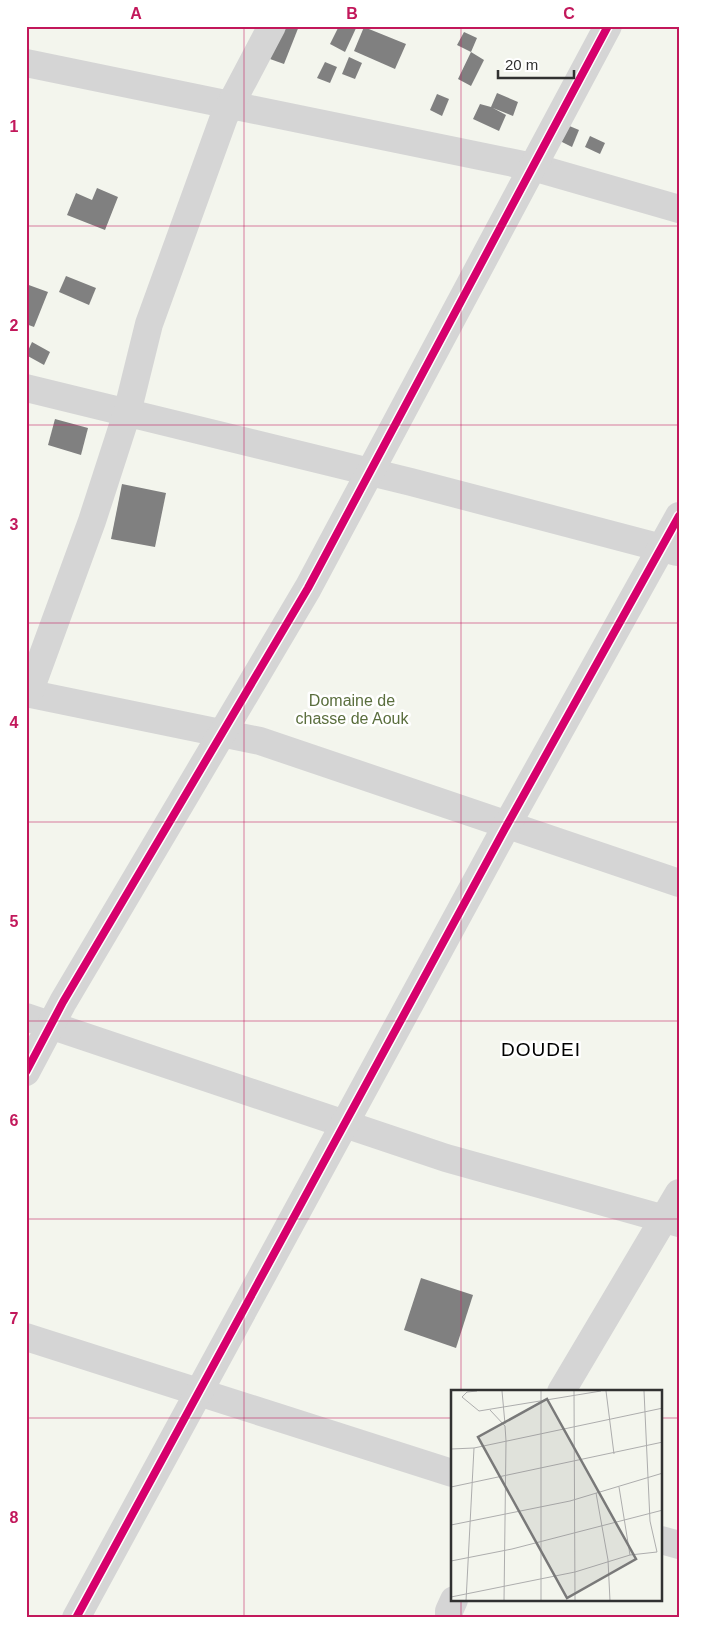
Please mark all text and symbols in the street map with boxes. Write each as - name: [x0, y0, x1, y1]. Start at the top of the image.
- text: A: [130, 5, 142, 22]
- text: B: [346, 5, 358, 22]
- text: C: [563, 5, 575, 22]
- scale bar: [498, 48, 574, 80]
- text: 20 m: [505, 56, 538, 73]
- text: 1: [10, 118, 19, 135]
- text: 2: [10, 317, 19, 334]
- text: 3: [10, 516, 19, 533]
- park label: Domaine de chasse de Aouk: [296, 692, 409, 727]
- text: 4: [10, 714, 19, 731]
- text: 5: [10, 913, 19, 930]
- district label: DOUDEI: [501, 1039, 581, 1060]
- text: 6: [10, 1112, 19, 1129]
- text: 7: [10, 1310, 19, 1327]
- inset map: [451, 1390, 662, 1602]
- text: 8: [10, 1509, 19, 1526]

